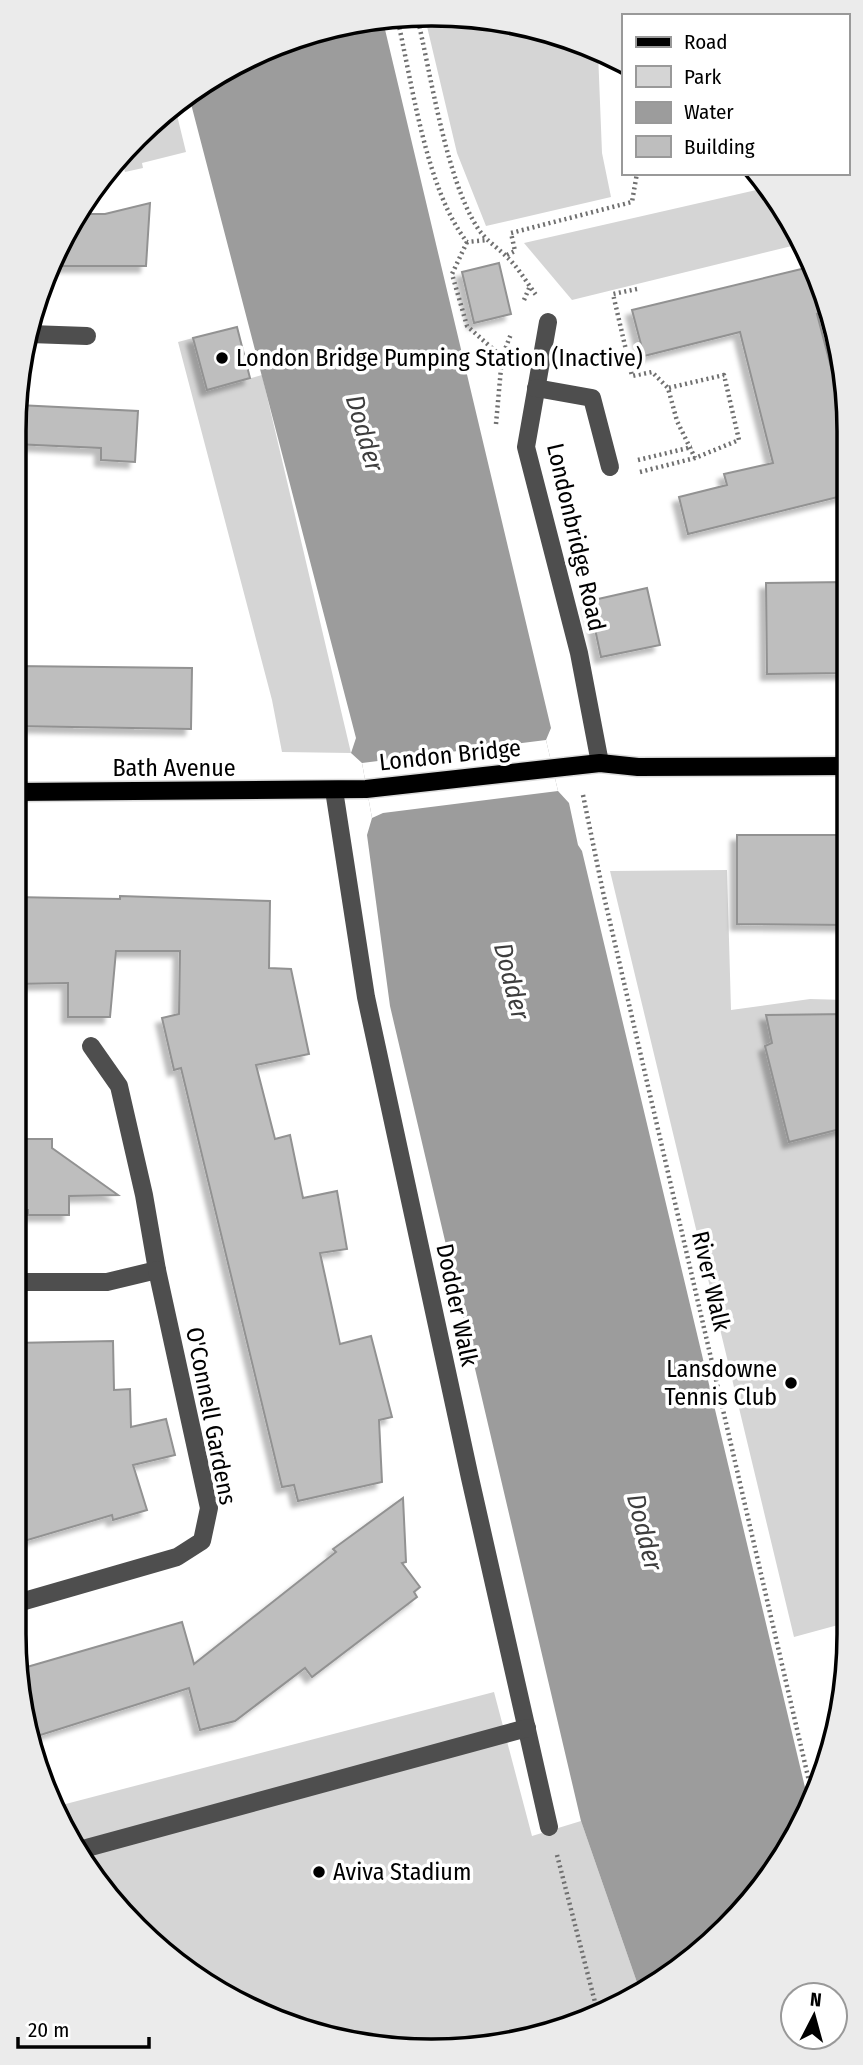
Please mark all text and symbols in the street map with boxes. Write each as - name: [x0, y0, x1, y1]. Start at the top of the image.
- legend: [622, 14, 849, 175]
- text: Road: [684, 29, 728, 55]
- text: Park: [684, 64, 722, 90]
- text: Water: [684, 99, 734, 125]
- text: Building: [684, 134, 755, 160]
- place label: London Bridge Pumping Station (Inactive): [236, 344, 643, 372]
- marker: London Bridge Pumping Station (Inactive): [214, 350, 230, 366]
- water label: Dodder: [339, 391, 390, 476]
- street label: Londonbridge Road: [541, 440, 611, 634]
- street label: London Bridge: [378, 734, 522, 776]
- street label: Bath Avenue: [112, 754, 236, 782]
- water label: Dodder: [487, 940, 536, 1024]
- street label: River Walk: [686, 1228, 736, 1335]
- street label: Dodder Walk: [430, 1241, 484, 1370]
- street label: O'Connell Gardens: [180, 1325, 242, 1507]
- place label: Lansdowne Tennis Club: [665, 1355, 777, 1411]
- marker: Lansdowne Tennis Club: [783, 1375, 799, 1391]
- water label: Dodder: [620, 1491, 669, 1575]
- place label: Aviva Stadium: [333, 1858, 471, 1886]
- marker: Aviva Stadium: [311, 1864, 327, 1880]
- north arrow: [779, 1981, 849, 2051]
- text: N: [809, 1988, 823, 2012]
- scale bar: [18, 2006, 149, 2050]
- text: 20 m: [28, 2017, 69, 2043]

